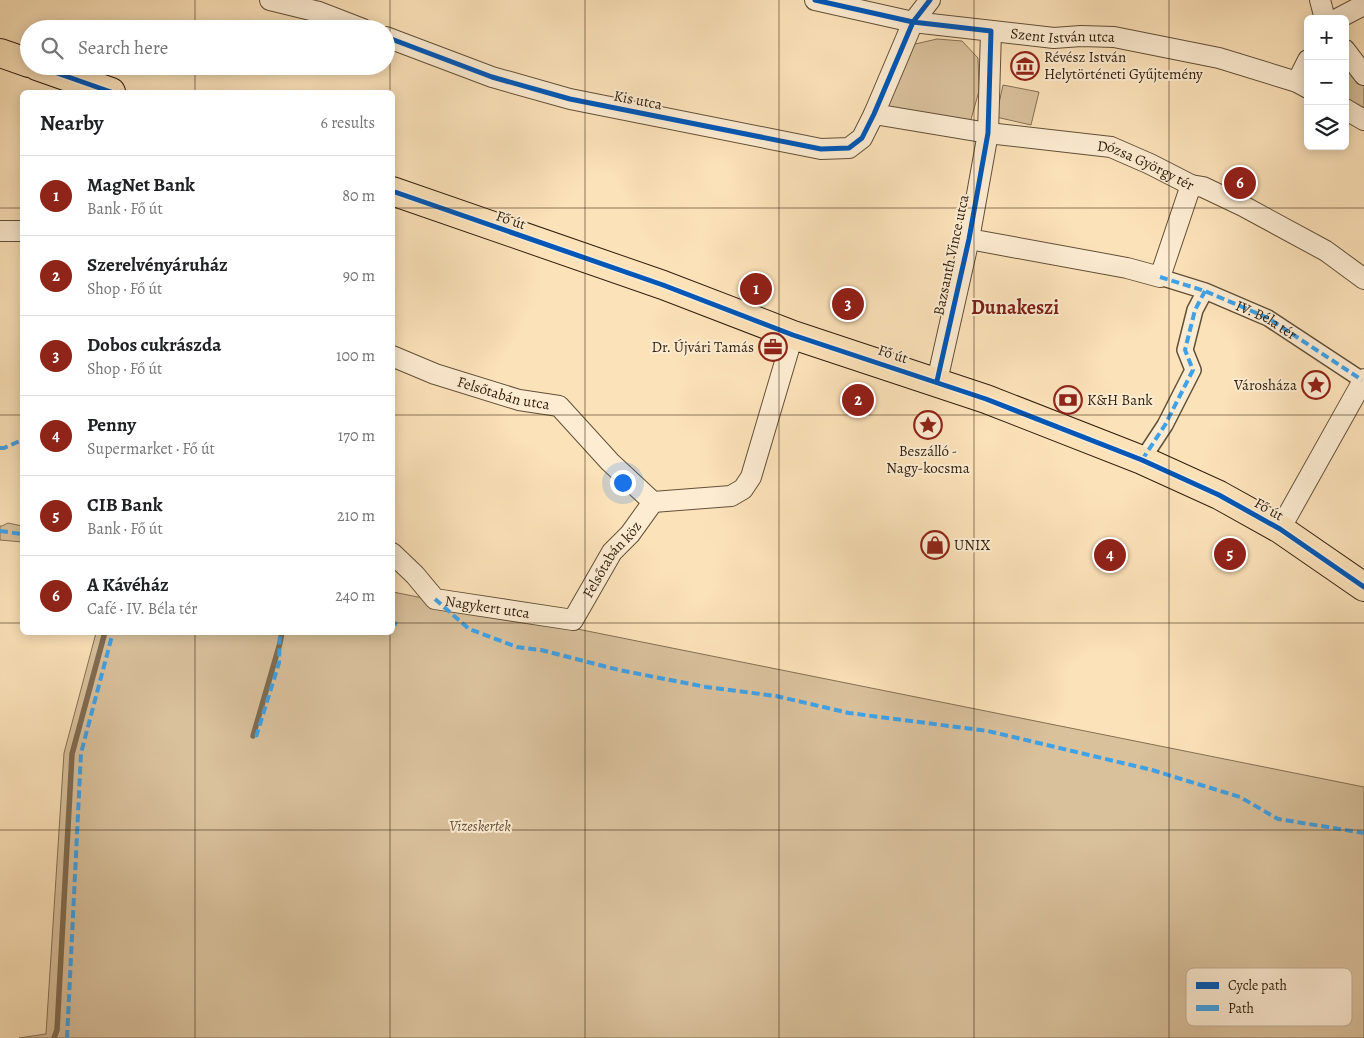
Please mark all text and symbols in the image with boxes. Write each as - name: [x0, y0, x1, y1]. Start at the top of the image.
- map controls: [1304, 15, 1349, 150]
- button: +: [1304, 15, 1349, 60]
- search box: [20, 20, 395, 75]
- street label: Szent István utca: [1009, 23, 1115, 48]
- icon: search: [38, 34, 66, 62]
- text: Search here: [78, 35, 168, 61]
- place label: Révész István Helytörténeti Gyűjtemény: [1044, 47, 1203, 84]
- museum icon: Révész István Helytörténeti Gyűjtemény: [1010, 51, 1040, 81]
- button: −: [1304, 60, 1349, 105]
- street label: Kis utca: [612, 86, 664, 114]
- button: layers: [1304, 105, 1349, 150]
- text: Nearby: [40, 109, 103, 137]
- text: 6 results: [321, 112, 375, 134]
- street label: Dózsa György tér: [1096, 135, 1198, 195]
- pin: 6: [1224, 164, 1256, 202]
- text: MagNet Bank: [87, 172, 195, 198]
- text: 1: [53, 185, 59, 207]
- text: 80 m: [342, 185, 375, 207]
- street label: Bazsanth Vince utca: [928, 193, 974, 317]
- text: Bank · Fő út: [87, 198, 163, 220]
- street label: Fő út: [493, 206, 529, 234]
- text: Szerelvényáruház: [87, 252, 228, 278]
- text: 2: [52, 265, 60, 287]
- text: 90 m: [343, 265, 375, 287]
- pin: 1: [740, 270, 772, 308]
- text: Shop · Fő út: [87, 278, 162, 300]
- pin: 3: [832, 285, 864, 323]
- district label: Dunakeszi: [971, 294, 1059, 321]
- street label: IV. Béla tér: [1233, 295, 1301, 345]
- text: Dobos cukrászda: [87, 332, 221, 358]
- office icon: Dr. Újvári Tamás: [758, 332, 788, 362]
- place label: Dr. Újvári Tamás: [651, 337, 754, 357]
- street label: Fő út: [875, 340, 911, 368]
- text: 3: [53, 345, 59, 367]
- text: 100 m: [336, 345, 375, 367]
- text: Shop · Fő út: [87, 358, 162, 380]
- place icon: Városháza: [1301, 370, 1331, 400]
- street label: Felsőtabán utca: [455, 372, 551, 414]
- place label: Városháza: [1233, 375, 1297, 395]
- pin: 2: [842, 381, 874, 419]
- bank icon: K&H Bank: [1053, 385, 1083, 415]
- place label: K&H Bank: [1087, 390, 1153, 410]
- place icon: Beszálló - Nagy-kocsma: [913, 410, 943, 440]
- text: Penny: [87, 412, 136, 438]
- text: 4: [52, 425, 60, 447]
- text: 170 m: [338, 425, 375, 447]
- text: Supermarket · Fő út: [87, 438, 215, 460]
- place label: Beszálló - Nagy-kocsma: [886, 441, 970, 478]
- your location: [610, 470, 636, 496]
- text: CIB Bank: [87, 492, 162, 518]
- street label: Fő út: [1251, 493, 1287, 525]
- text: 5: [53, 505, 59, 527]
- text: 210 m: [337, 505, 375, 527]
- street label: Felsőtabán köz: [578, 517, 646, 601]
- text: Bank · Fő út: [87, 518, 163, 540]
- shop icon: UNIX: [920, 530, 950, 560]
- place label: UNIX: [954, 535, 990, 555]
- pin: 5: [1214, 535, 1246, 573]
- pin: 4: [1094, 536, 1126, 574]
- text: A Kávéház: [87, 572, 169, 598]
- text: 6: [52, 585, 60, 607]
- text: 240 m: [335, 585, 375, 607]
- street label: Nagykert utca: [444, 591, 531, 623]
- text: Café · IV. Béla tér: [87, 598, 197, 620]
- park label: Vizeskertek: [449, 816, 511, 836]
- legend: [1186, 968, 1352, 1026]
- text: Cycle path: [1228, 976, 1288, 995]
- text: Path: [1228, 999, 1255, 1018]

